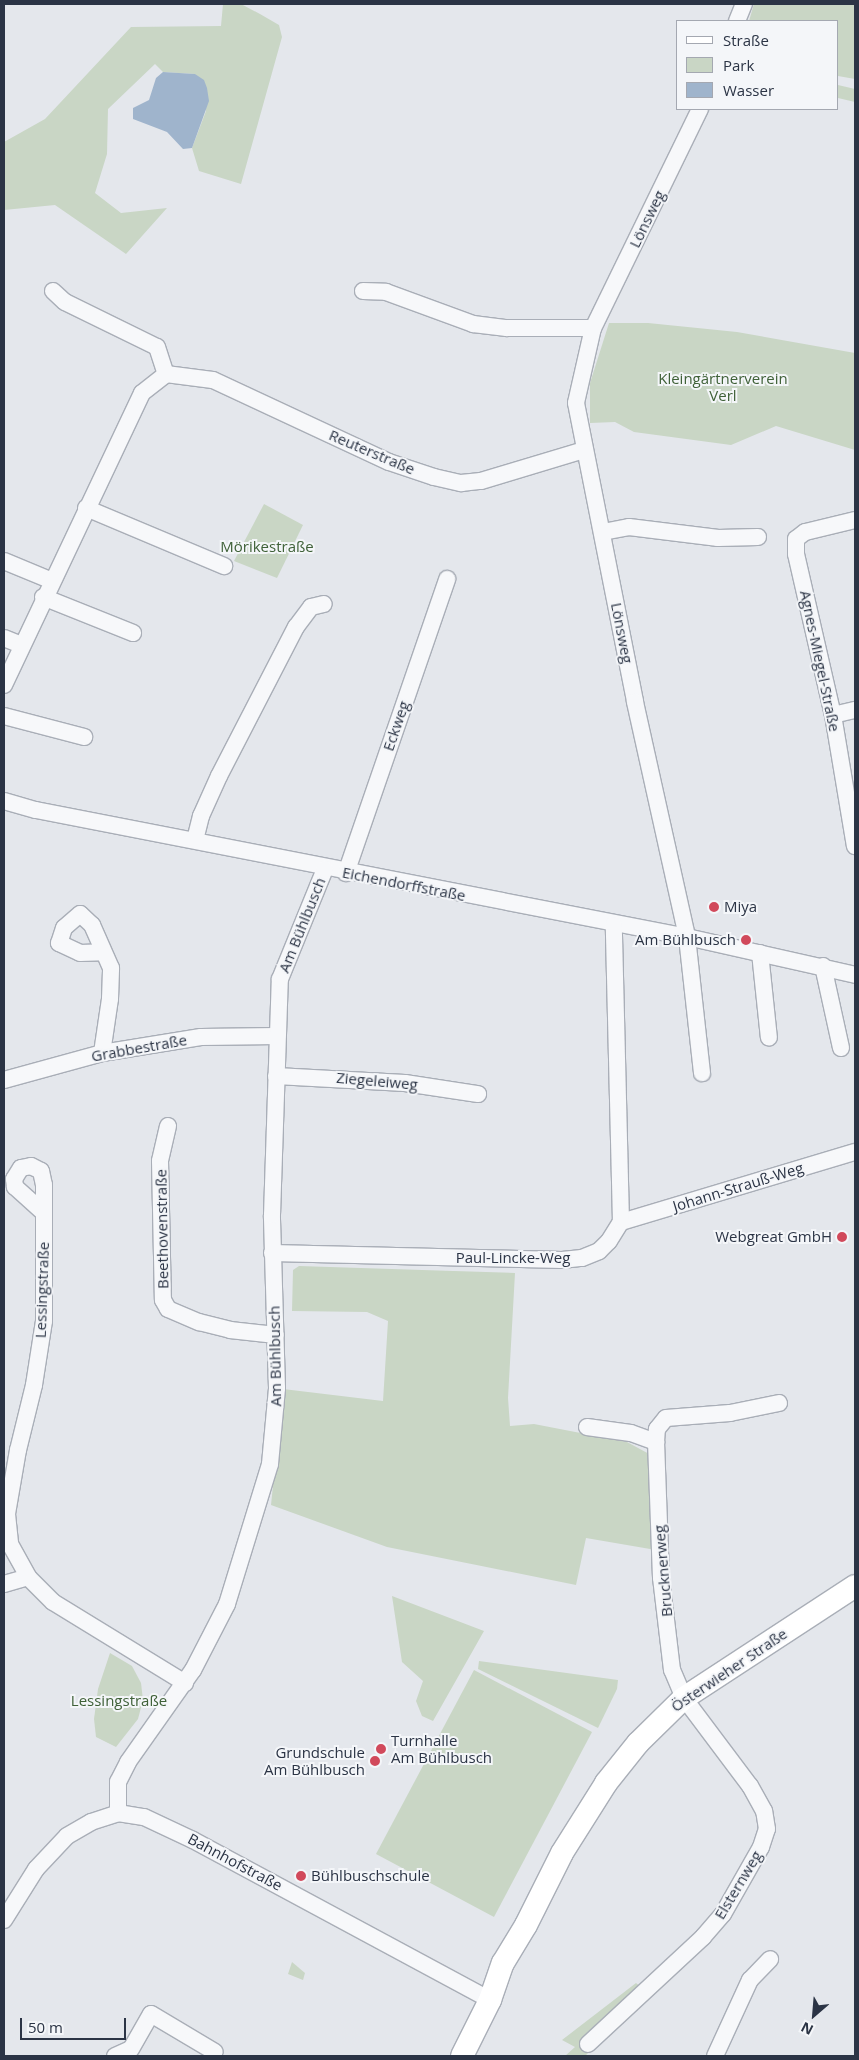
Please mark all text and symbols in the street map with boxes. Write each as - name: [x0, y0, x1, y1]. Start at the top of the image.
- legend: [676, 20, 839, 110]
- text: Straße: [723, 30, 769, 50]
- text: Park: [723, 55, 754, 75]
- text: Wasser: [723, 80, 774, 100]
- street label: Lönsweg: [625, 187, 669, 251]
- park label: Kleingärtnerverein Verl: [658, 369, 788, 404]
- street label: Reuterstraße: [326, 426, 418, 478]
- park label: Mörikestraße: [220, 538, 314, 556]
- street label: Agnes-Miegel-Straße: [796, 589, 844, 733]
- street label: Lönsweg: [607, 601, 637, 665]
- street label: Eckweg: [379, 699, 413, 753]
- street label: Eichendorffstraße: [341, 863, 467, 905]
- street label: Am Bühlbusch: [275, 875, 329, 975]
- place label: Miya: [724, 898, 757, 916]
- marker: Miya: [708, 901, 720, 913]
- place label: Am Bühlbusch: [635, 931, 736, 949]
- marker: Am Bühlbusch: [740, 934, 752, 946]
- street label: Grabbestraße: [90, 1031, 188, 1065]
- street label: Ziegeleiweg: [336, 1068, 418, 1094]
- street label: Johann-Strauß-Weg: [671, 1159, 805, 1215]
- street label: Beethovenstraße: [152, 1169, 172, 1289]
- place label: Webgreat GmbH: [715, 1228, 832, 1246]
- marker: Webgreat GmbH: [836, 1231, 848, 1243]
- street label: Lessingstraße: [31, 1242, 53, 1338]
- street label: Paul-Lincke-Weg: [456, 1249, 570, 1267]
- street label: Am Bühlbusch: [265, 1305, 285, 1407]
- street label: Brucknerweg: [650, 1524, 676, 1618]
- street label: Österwieher Straße: [668, 1625, 790, 1715]
- park label: Lessingstraße: [71, 1692, 167, 1710]
- place label: Turnhalle Am Bühlbusch: [391, 1731, 492, 1766]
- place label: Grundschule Am Bühlbusch: [264, 1743, 365, 1778]
- marker: Turnhalle Am Bühlbusch: [375, 1743, 387, 1755]
- marker: Grundschule Am Bühlbusch: [369, 1755, 381, 1767]
- street label: Bahnhofstraße: [185, 1830, 285, 1894]
- street label: Elsternweg: [711, 1848, 765, 1922]
- place label: Bühlbuschschule: [311, 1867, 430, 1885]
- marker: Bühlbuschschule: [295, 1870, 307, 1882]
- north arrow: [789, 1990, 839, 2040]
- scale bar: [22, 2008, 129, 2040]
- text: 50 m: [28, 2017, 63, 2037]
- text: N: [798, 2018, 816, 2040]

